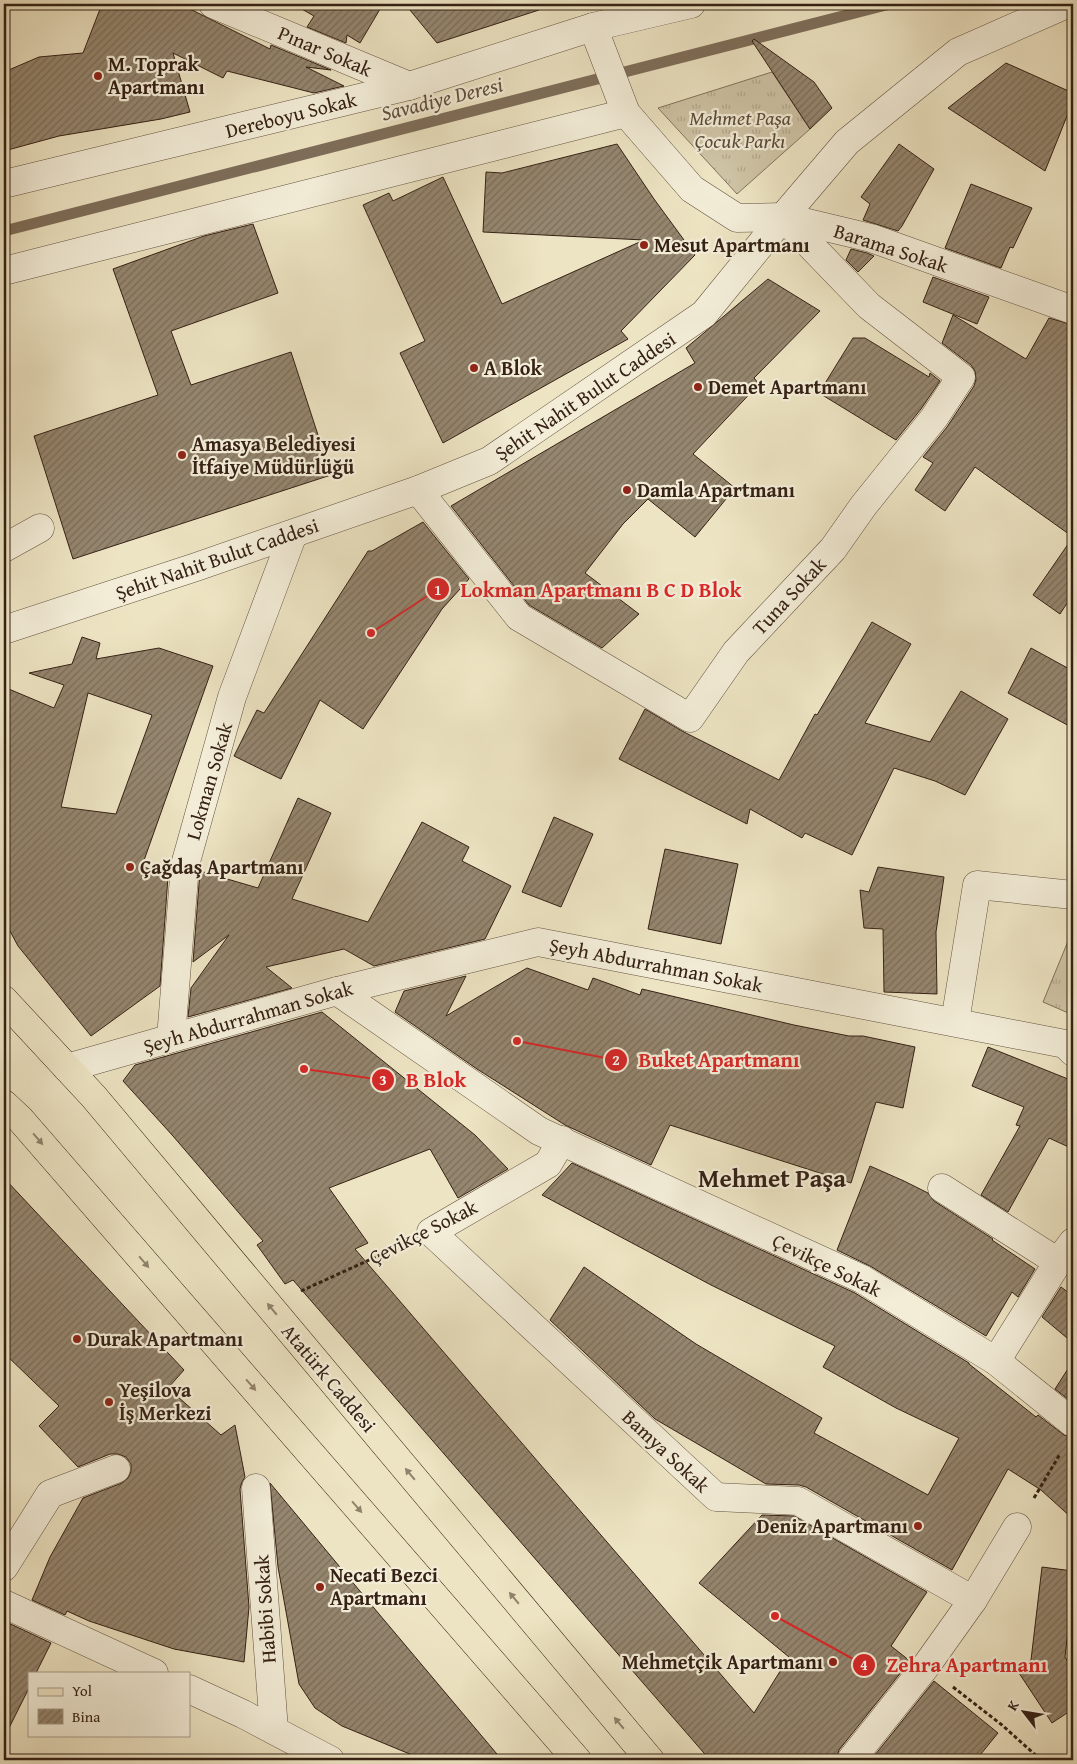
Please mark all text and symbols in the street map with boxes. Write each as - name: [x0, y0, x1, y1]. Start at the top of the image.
- street label: Pınar Sokak: [274, 18, 377, 84]
- place label: M. Toprak Apartmanı: [108, 49, 205, 101]
- water label: Savadiye Deresi: [378, 68, 507, 129]
- marker: M. Toprak Apartmanı: [92, 70, 104, 82]
- street label: Dereboyu Sokak: [222, 84, 360, 145]
- park label: Mehmet Paşa Çocuk Parkı: [689, 103, 792, 155]
- street label: Barama Sokak: [830, 215, 953, 280]
- place label: Mesut Apartmanı: [654, 230, 810, 259]
- marker: Mesut Apartmanı: [638, 239, 650, 251]
- street label: Şehit Nahit Bulut Caddesi: [488, 324, 681, 467]
- place label: A Blok: [484, 353, 542, 382]
- marker: A Blok: [468, 362, 480, 374]
- place label: Demet Apartmanı: [708, 372, 866, 401]
- marker: Demet Apartmanı: [692, 381, 704, 393]
- place label: Amasya Belediyesi İtfaiye Müdürlüğü: [192, 429, 356, 481]
- marker: Amasya Belediyesi İtfaiye Müdürlüğü: [176, 449, 188, 461]
- place label: Damla Apartmanı: [637, 475, 795, 504]
- marker: Damla Apartmanı: [621, 484, 633, 496]
- street label: Şehit Nahit Bulut Caddesi: [111, 510, 323, 607]
- street label: Tuna Sokak: [745, 550, 833, 641]
- callout: Lokman Apartmanı B C D Blok: [425, 571, 751, 607]
- text: Lokman Apartmanı B C D Blok: [461, 574, 743, 605]
- text: 1: [434, 579, 442, 600]
- street label: Lokman Sokak: [178, 718, 239, 843]
- place label: Çağdaş Apartmanı: [140, 852, 303, 881]
- marker: Çağdaş Apartmanı: [124, 861, 136, 873]
- street label: Şeyh Abdurrahman Sokak: [547, 930, 766, 1000]
- street label: Şeyh Abdurrahman Sokak: [140, 972, 357, 1060]
- callout: Buket Apartmanı: [604, 1042, 810, 1078]
- text: Buket Apartmanı: [639, 1044, 800, 1075]
- text: 2: [612, 1049, 620, 1070]
- callout: B Blok: [371, 1062, 476, 1098]
- text: B Blok: [406, 1064, 467, 1095]
- text: 3: [379, 1069, 387, 1090]
- one-way arrow: [32, 1133, 43, 1146]
- district label: Mehmet Paşa: [698, 1160, 846, 1196]
- street label: Çevikçe Sokak: [363, 1191, 483, 1271]
- street label: Çevikçe Sokak: [768, 1226, 888, 1304]
- one-way arrow: [138, 1256, 149, 1268]
- one-way arrow: [266, 1303, 277, 1316]
- street label: Atatürk Caddesi: [275, 1317, 384, 1439]
- place label: Durak Apartmanı: [87, 1324, 243, 1353]
- marker: Durak Apartmanı: [71, 1333, 83, 1345]
- place label: Yeşilova İş Merkezi: [119, 1375, 211, 1427]
- one-way arrow: [245, 1378, 256, 1391]
- marker: Yeşilova İş Merkezi: [103, 1396, 115, 1408]
- street label: Bamya Sokak: [616, 1402, 717, 1499]
- one-way arrow: [404, 1467, 415, 1480]
- one-way arrow: [351, 1501, 363, 1513]
- place label: Deniz Apartmanı: [757, 1511, 908, 1540]
- marker: Deniz Apartmanı: [912, 1520, 924, 1532]
- street label: Habibi Sokak: [246, 1553, 283, 1664]
- place label: Necati Bezci Apartmanı: [330, 1560, 438, 1612]
- marker: Necati Bezci Apartmanı: [314, 1581, 326, 1593]
- one-way arrow: [509, 1592, 520, 1605]
- place label: Mehmetçik Apartmanı: [622, 1647, 823, 1676]
- callout: Zehra Apartmanı: [852, 1647, 1057, 1683]
- text: Zehra Apartmanı: [887, 1649, 1048, 1680]
- text: 4: [860, 1654, 868, 1675]
- marker: Mehmetçik Apartmanı: [827, 1656, 839, 1668]
- legend: [28, 1672, 190, 1736]
- text: Yol: [72, 1680, 92, 1701]
- north arrow: [1000, 1686, 1050, 1736]
- text: K: [1002, 1696, 1024, 1714]
- text: Bina: [72, 1706, 100, 1727]
- one-way arrow: [613, 1717, 624, 1730]

